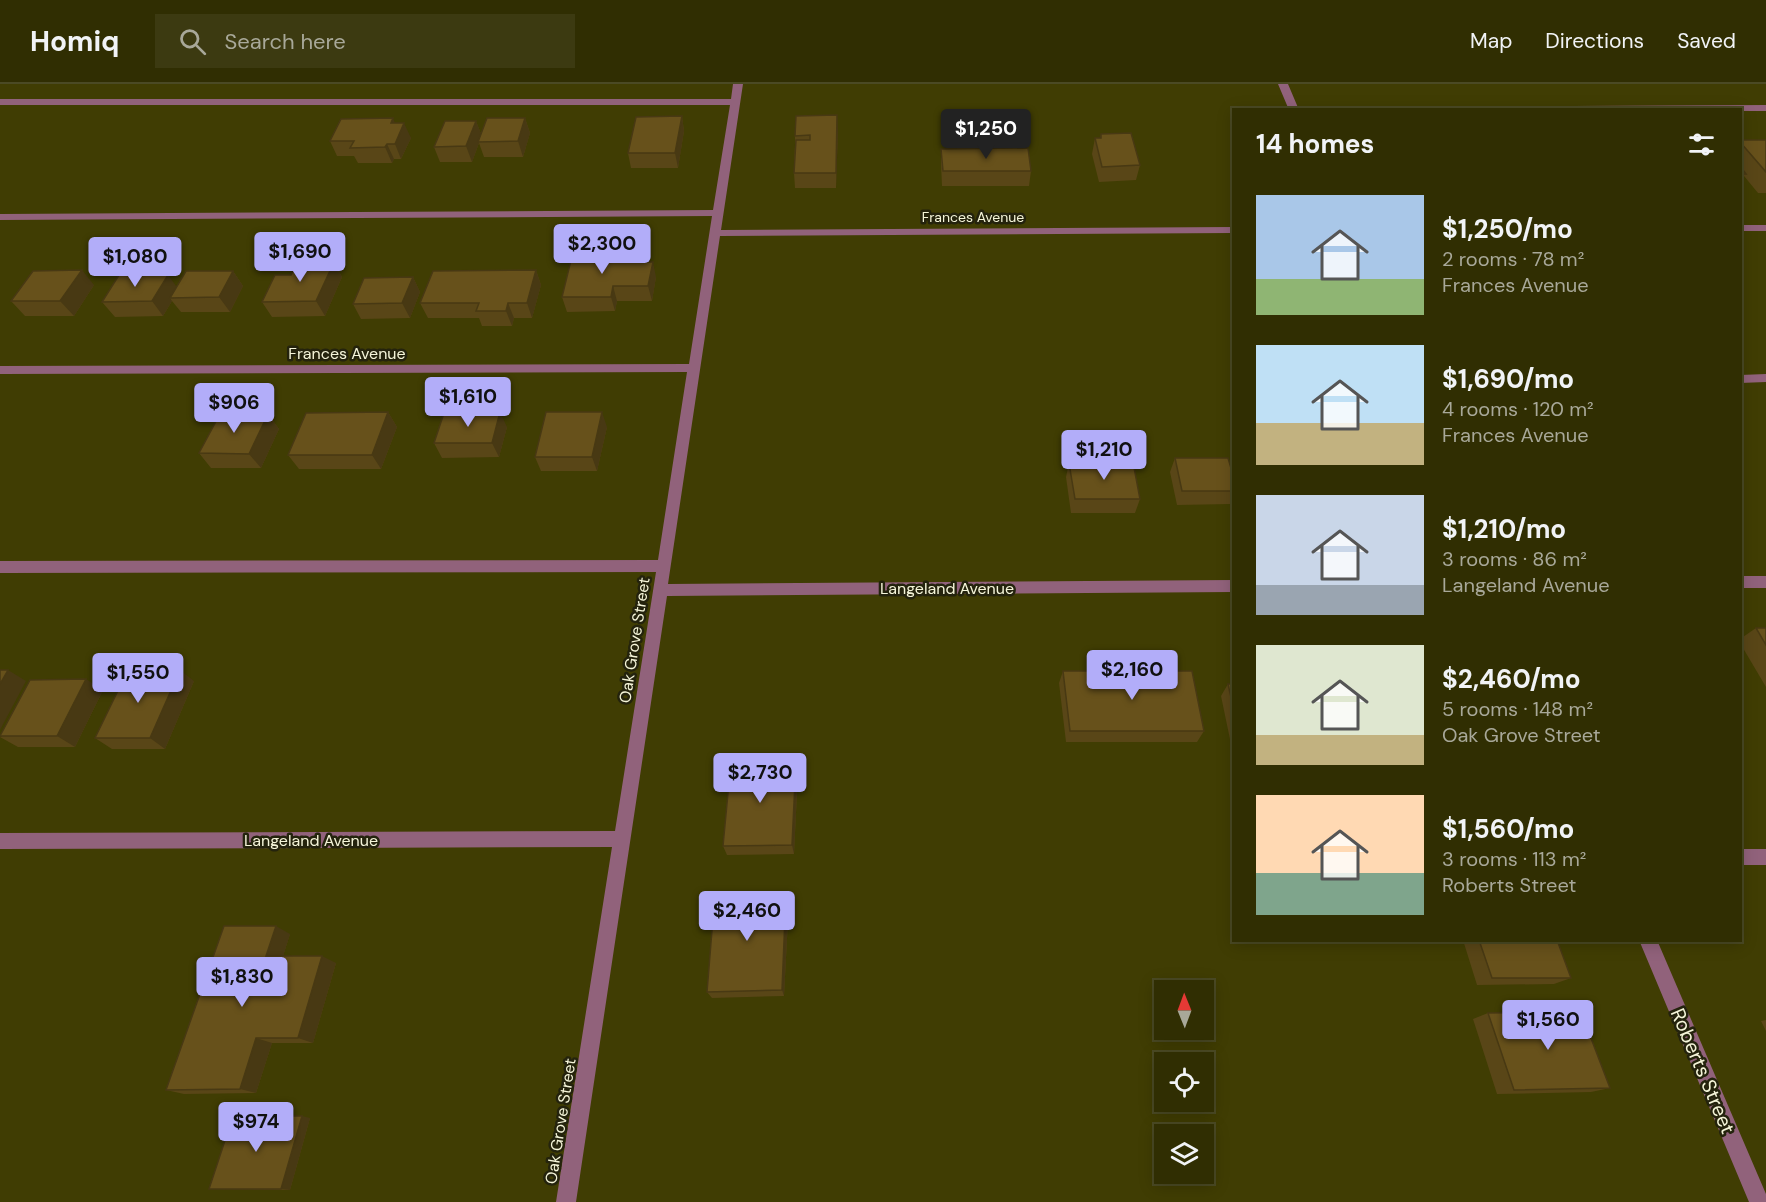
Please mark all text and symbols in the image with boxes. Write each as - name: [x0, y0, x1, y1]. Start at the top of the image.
- search box: [155, 14, 575, 68]
- text: Homiq: [30, 23, 119, 60]
- icon: search: [176, 25, 209, 58]
- text: Search here: [224, 27, 346, 56]
- text: Map: [1470, 27, 1512, 55]
- text: Directions: [1545, 27, 1644, 55]
- text: Saved: [1677, 27, 1736, 55]
- pin: $1,250: [937, 109, 1035, 160]
- text: $1,250: [955, 115, 1017, 141]
- text: 14 homes: [1256, 127, 1374, 161]
- icon: filters: [1685, 128, 1718, 161]
- street label: Frances Avenue: [922, 208, 1024, 226]
- text: $1,250/mo: [1442, 212, 1573, 246]
- icon: home: [1304, 219, 1376, 291]
- pin: $2,300: [553, 224, 651, 275]
- text: $2,300: [568, 230, 636, 256]
- pin: $1,690: [251, 232, 349, 283]
- pin: $1,080: [86, 237, 184, 288]
- text: $1,690: [268, 238, 332, 264]
- text: $1,080: [102, 243, 168, 269]
- text: 2 rooms · 78 m²: [1442, 246, 1584, 272]
- text: Frances Avenue: [1442, 272, 1589, 298]
- street label: Frances Avenue: [288, 343, 406, 364]
- text: $1,690/mo: [1442, 362, 1574, 396]
- icon: home: [1304, 369, 1376, 441]
- pin: $1,610: [419, 377, 517, 428]
- pin: $906: [198, 383, 270, 434]
- text: $1,610: [439, 383, 497, 409]
- text: $906: [208, 389, 260, 415]
- text: 4 rooms · 120 m²: [1442, 396, 1594, 422]
- text: Frances Avenue: [1442, 422, 1589, 448]
- pin: $1,210: [1055, 430, 1153, 481]
- text: $1,210: [1075, 436, 1133, 462]
- text: $1,210/mo: [1442, 512, 1566, 546]
- icon: home: [1304, 519, 1376, 591]
- text: 3 rooms · 86 m²: [1442, 546, 1587, 572]
- text: Langeland Avenue: [1442, 572, 1610, 598]
- street label: Oak Grove Street: [614, 576, 655, 704]
- street label: Langeland Avenue: [880, 578, 1014, 599]
- pin: $2,160: [1083, 650, 1181, 701]
- pin: $1,550: [89, 653, 187, 704]
- text: $2,160: [1101, 656, 1163, 682]
- text: $1,550: [106, 659, 170, 685]
- text: $2,460/mo: [1442, 662, 1581, 696]
- icon: home: [1304, 669, 1376, 741]
- text: 5 rooms · 148 m²: [1442, 696, 1593, 722]
- text: Oak Grove Street: [1442, 722, 1601, 748]
- pin: $2,730: [711, 753, 809, 804]
- text: $2,730: [727, 759, 793, 785]
- text: $1,560/mo: [1442, 812, 1574, 846]
- icon: home: [1304, 819, 1376, 891]
- street label: Langeland Avenue: [244, 830, 378, 851]
- text: 3 rooms · 113 m²: [1442, 846, 1586, 872]
- text: Roberts Street: [1442, 872, 1576, 898]
- pin: $2,460: [698, 891, 796, 942]
- text: $2,460: [713, 897, 781, 923]
- pin: $1,830: [193, 957, 291, 1008]
- text: $1,830: [210, 963, 274, 989]
- north arrow: [1154, 980, 1214, 1040]
- map controls: [1154, 980, 1214, 1184]
- pin: $1,560: [1499, 1000, 1597, 1051]
- street label: Roberts Street: [1665, 1004, 1741, 1138]
- text: $1,560: [1516, 1006, 1580, 1032]
- button: locate: [1154, 1052, 1214, 1112]
- street label: Oak Grove Street: [540, 1057, 581, 1185]
- pin: $974: [220, 1102, 292, 1153]
- text: $974: [232, 1108, 280, 1134]
- button: layers: [1154, 1124, 1214, 1184]

